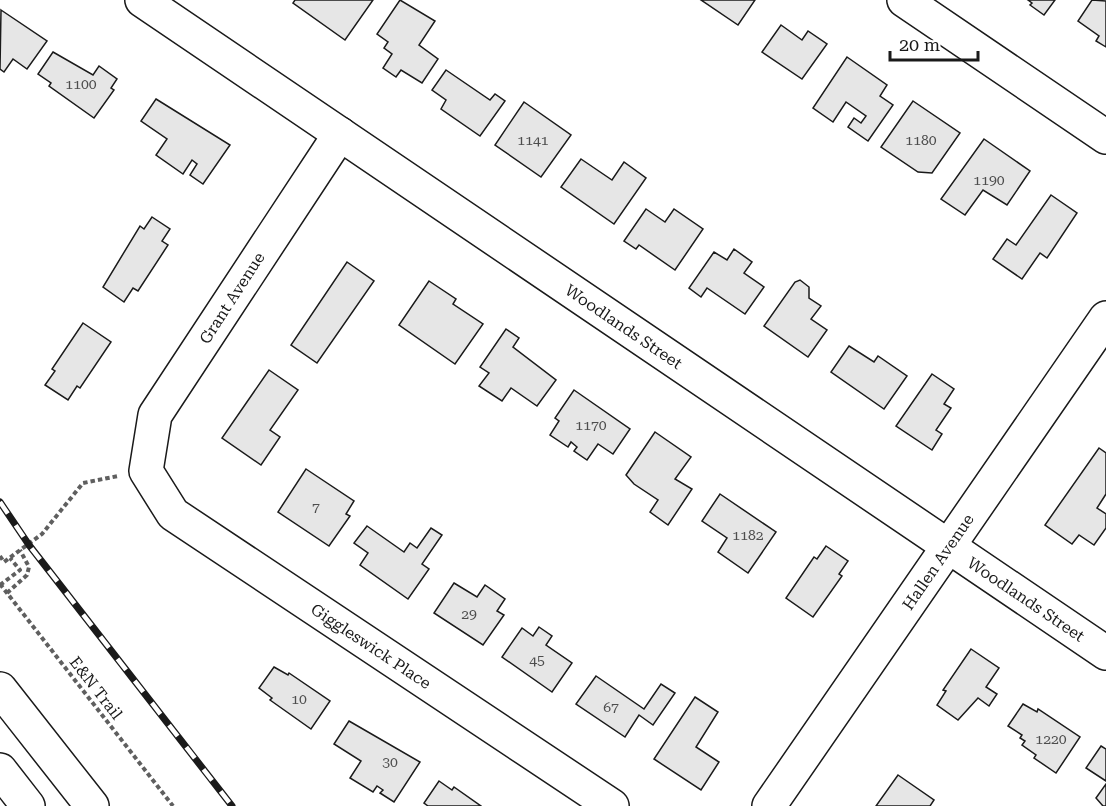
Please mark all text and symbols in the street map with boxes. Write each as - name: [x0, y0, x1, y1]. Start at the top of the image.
- scale bar: [890, 24, 978, 62]
- text: 20 m: [899, 34, 940, 55]
- house number: 1100: [65, 76, 97, 92]
- house number: 1141: [517, 132, 549, 148]
- house number: 1180: [905, 132, 937, 148]
- house number: 1190: [973, 172, 1005, 188]
- street label: Grant Avenue: [195, 248, 269, 347]
- street label: Woodlands Street: [562, 280, 686, 373]
- house number: 1170: [575, 417, 607, 433]
- house number: 7: [312, 499, 320, 515]
- street label: Hallen Avenue: [898, 510, 978, 613]
- house number: 1182: [732, 527, 764, 543]
- street label: Woodlands Street: [964, 553, 1088, 645]
- street label: Giggleswick Place: [308, 599, 435, 693]
- house number: 29: [461, 606, 477, 622]
- house number: 45: [529, 652, 545, 668]
- street label: E&N Trail: [66, 653, 126, 723]
- house number: 10: [291, 691, 307, 707]
- house number: 67: [603, 699, 619, 715]
- house number: 1220: [1035, 731, 1067, 747]
- house number: 30: [382, 754, 398, 770]

